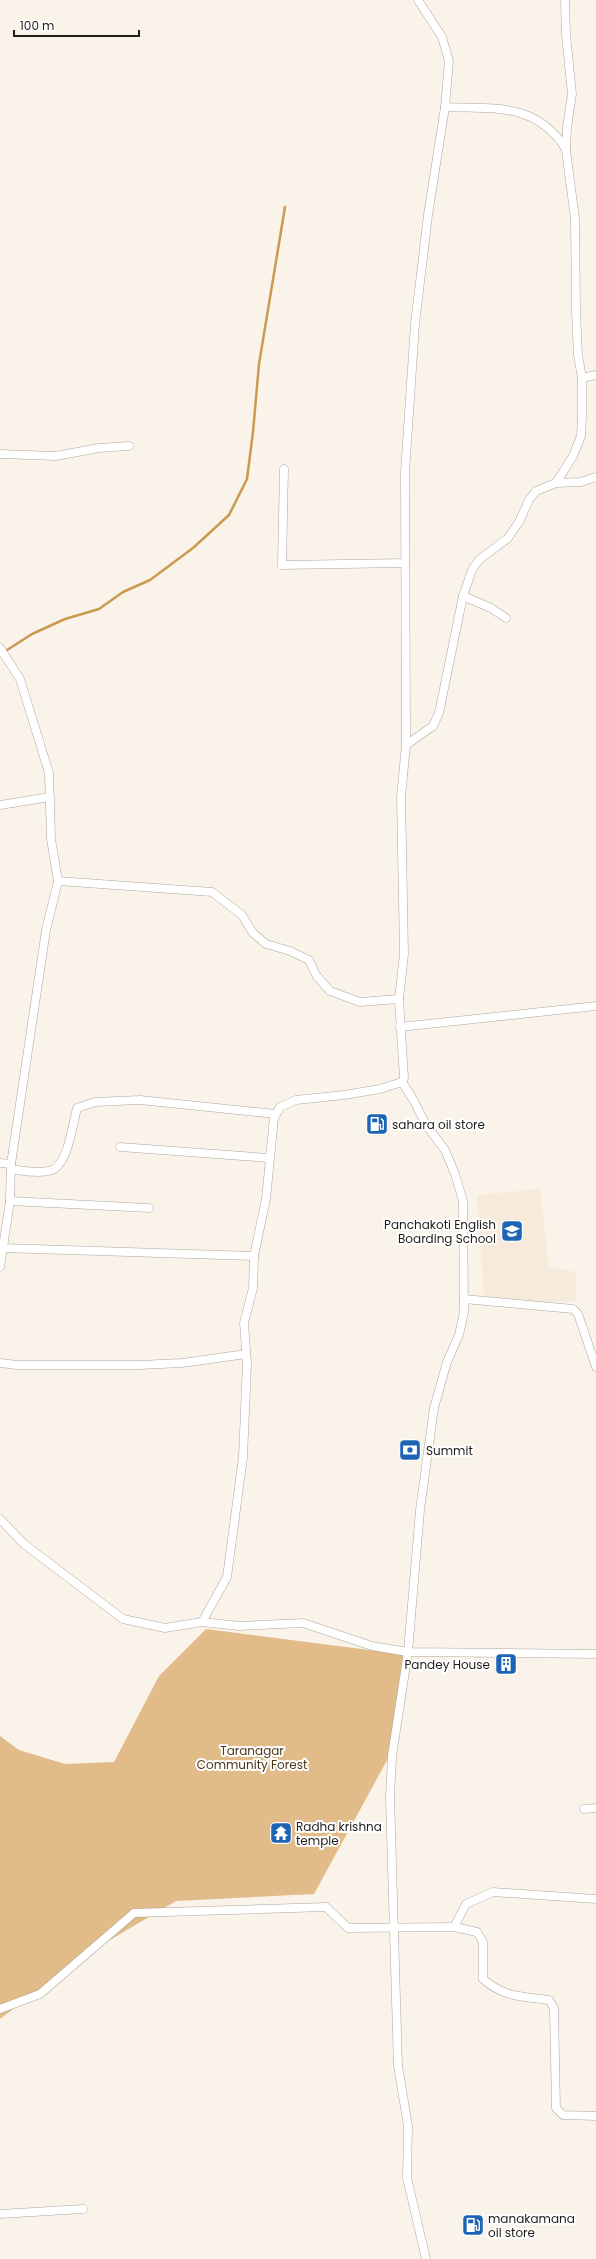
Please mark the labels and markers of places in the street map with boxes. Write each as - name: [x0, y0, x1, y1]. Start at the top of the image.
- fuel station icon: sahara oil store: [364, 1111, 390, 1137]
- place label: sahara oil store: [392, 1116, 485, 1133]
- place label: Panchakoti English Boarding School: [384, 1216, 496, 1247]
- school or university icon: Panchakoti English Boarding School: [499, 1218, 525, 1244]
- bank icon: Summit: [397, 1437, 423, 1463]
- place label: Summit: [426, 1442, 473, 1459]
- building icon: Pandey House: [493, 1651, 519, 1677]
- place label: Pandey House: [404, 1656, 490, 1673]
- place label: Radha krishna temple: [296, 1818, 382, 1849]
- temple icon: Radha krishna temple: [268, 1820, 294, 1846]
- place label: manakamana oil store: [488, 2210, 575, 2241]
- fuel station icon: manakamana oil store: [460, 2212, 486, 2238]

